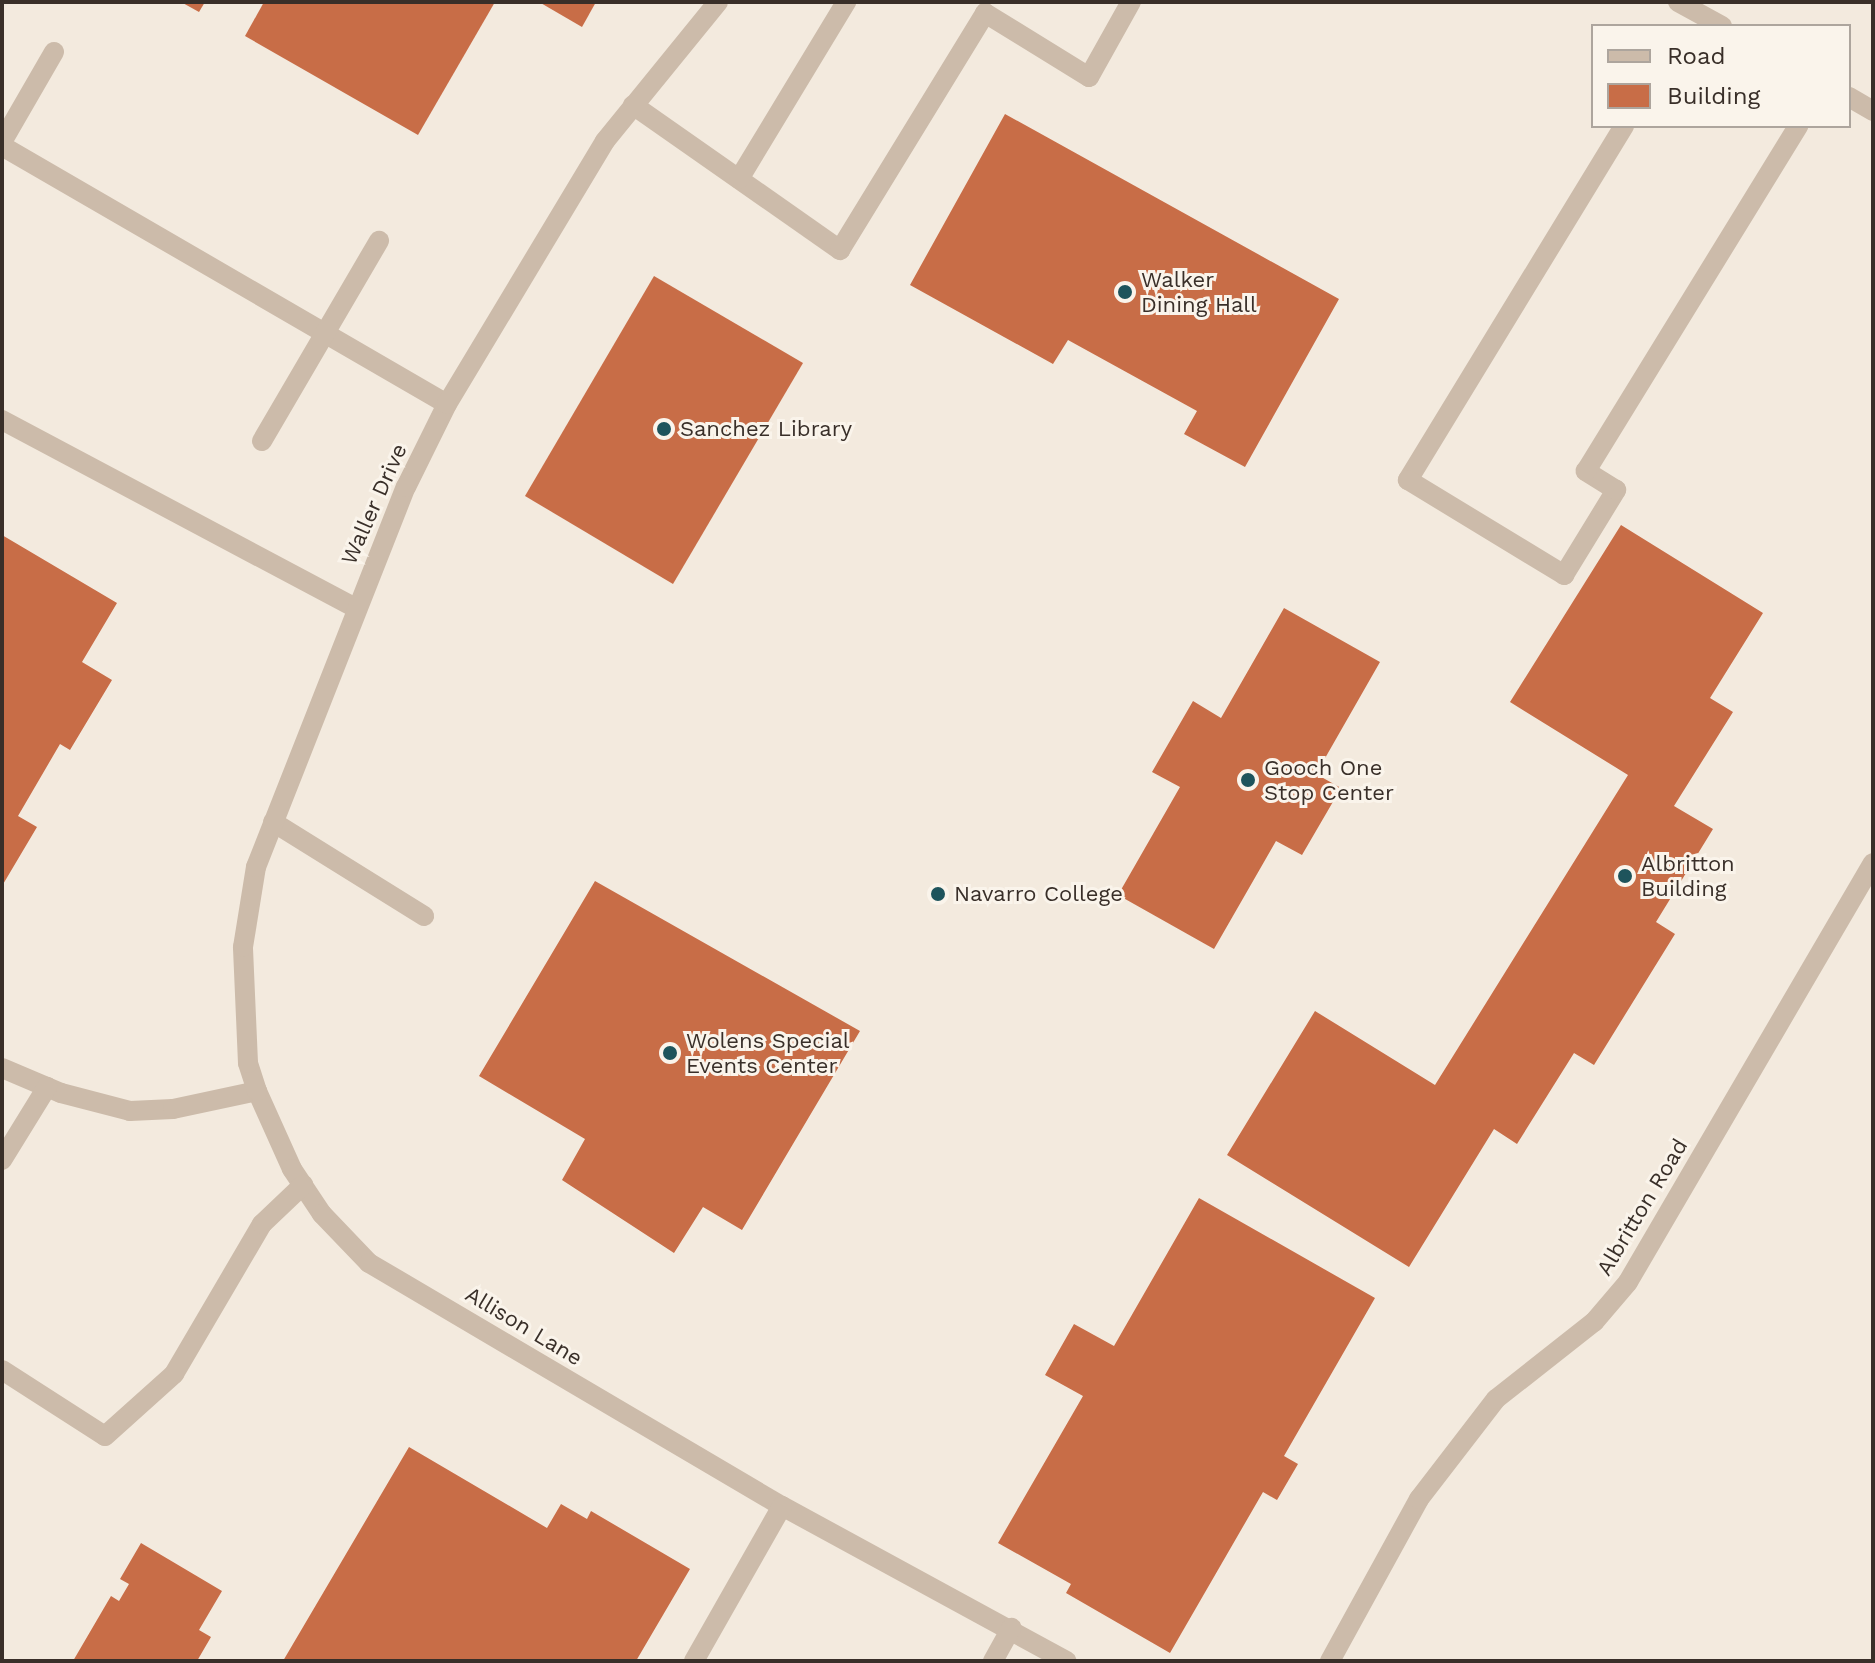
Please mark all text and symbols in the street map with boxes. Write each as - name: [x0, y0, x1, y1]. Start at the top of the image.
- legend: [1591, 24, 1851, 128]
- text: Road: [1667, 42, 1726, 70]
- text: Building: [1667, 82, 1760, 110]
- place label: Walker Dining Hall: [1141, 266, 1257, 318]
- marker: Walker Dining Hall: [1116, 283, 1134, 301]
- place label: Sanchez Library: [680, 416, 852, 442]
- marker: Sanchez Library: [655, 420, 673, 438]
- street label: Waller Drive: [335, 439, 413, 569]
- place label: Gooch One Stop Center: [1264, 754, 1394, 806]
- marker: Gooch One Stop Center: [1239, 771, 1257, 789]
- place label: Albritton Building: [1641, 850, 1735, 902]
- marker: Albritton Building: [1616, 867, 1634, 885]
- place label: Navarro College: [954, 881, 1123, 907]
- marker: Navarro College: [929, 885, 947, 903]
- place label: Wolens Special Events Center: [686, 1027, 850, 1078]
- marker: Wolens Special Events Center: [661, 1044, 679, 1062]
- street label: Albritton Road: [1591, 1134, 1693, 1280]
- street label: Allison Lane: [461, 1281, 587, 1371]

